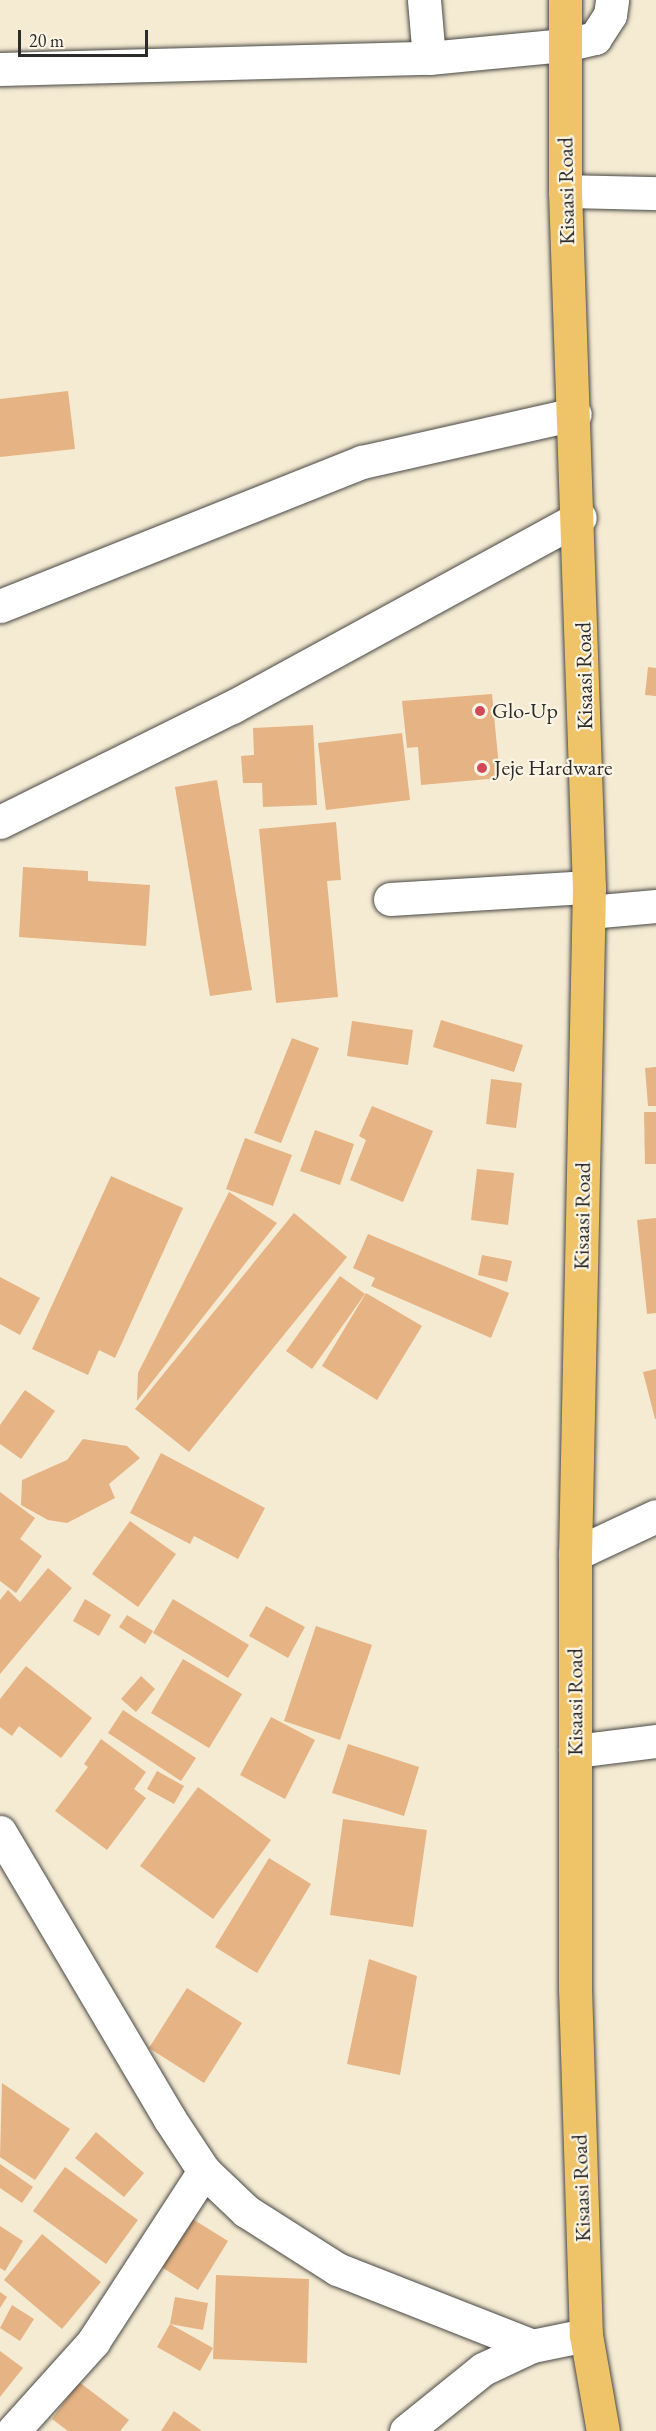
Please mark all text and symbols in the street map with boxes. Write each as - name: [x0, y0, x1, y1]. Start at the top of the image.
- scale bar: [21, 18, 152, 56]
- text: 20 m: [29, 29, 64, 52]
- street label: Kisaasi Road: [552, 137, 580, 245]
- street label: Kisaasi Road: [570, 622, 598, 730]
- place label: Glo-Up: [492, 698, 558, 724]
- marker: Glo-Up: [473, 704, 487, 718]
- place label: Jeje Hardware: [494, 755, 613, 781]
- marker: Jeje Hardware: [475, 761, 489, 775]
- street label: Kisaasi Road: [568, 1162, 596, 1270]
- street label: Kisaasi Road: [562, 1648, 588, 1756]
- street label: Kisaasi Road: [566, 2134, 596, 2242]

